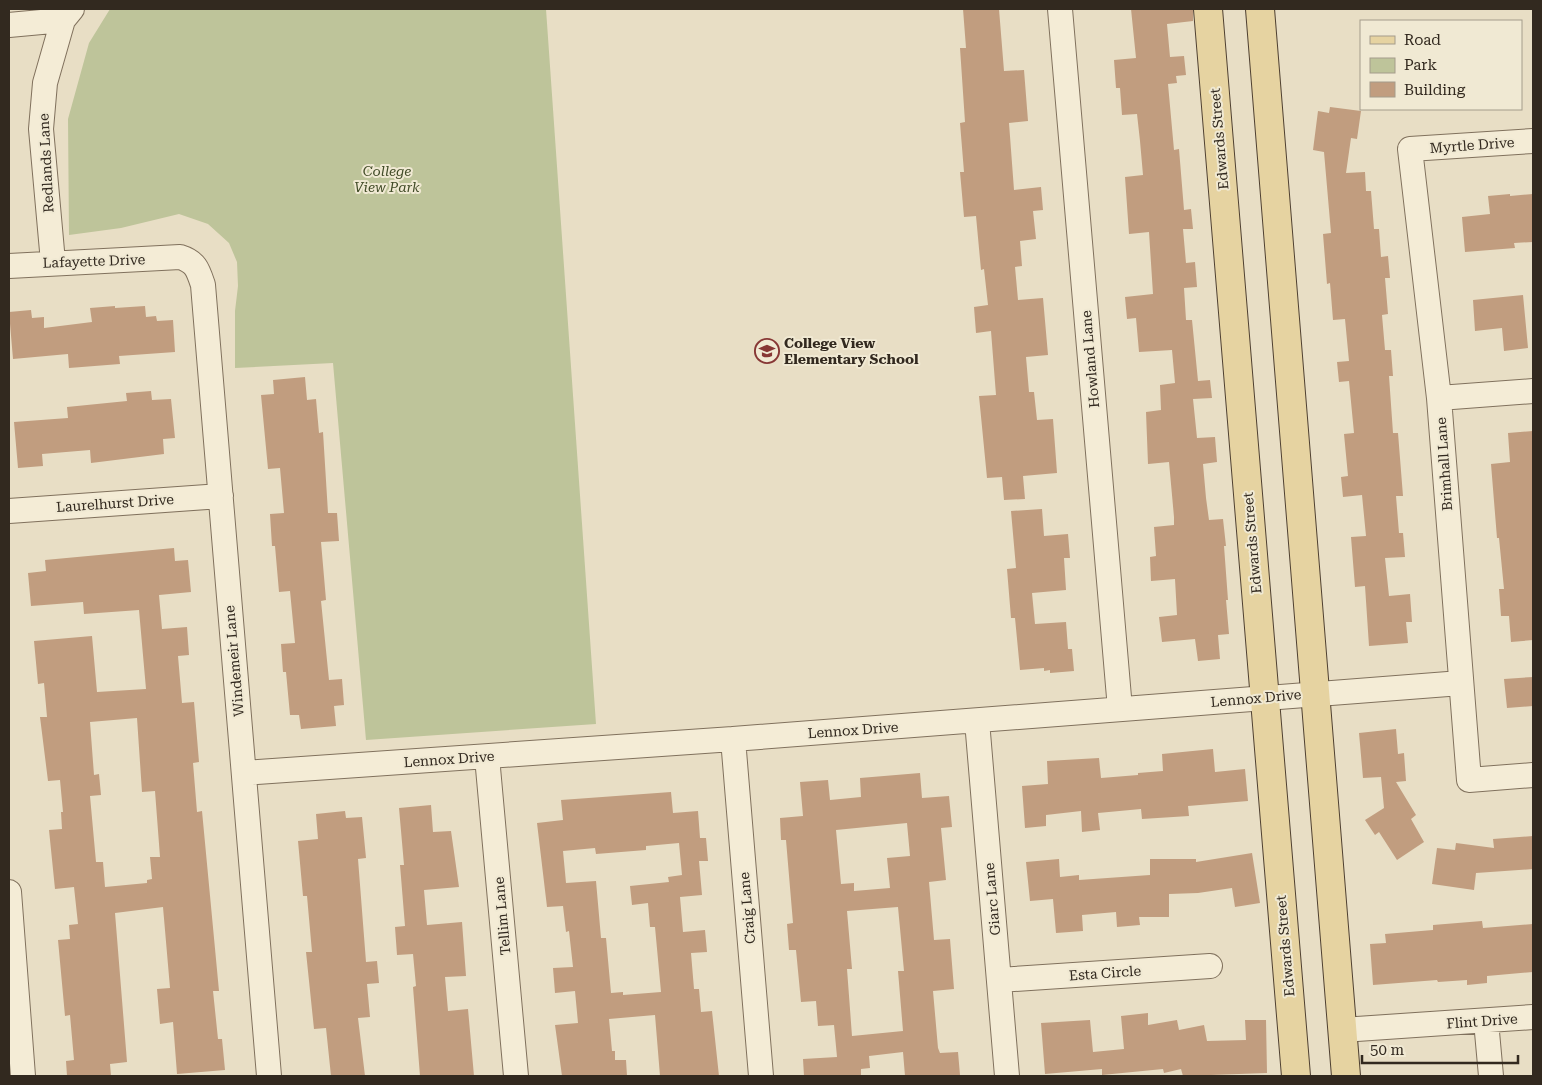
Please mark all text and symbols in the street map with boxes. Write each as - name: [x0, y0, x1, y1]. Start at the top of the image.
- legend: [1360, 20, 1522, 110]
- text: Road: [1404, 31, 1441, 49]
- text: Park: [1404, 56, 1438, 74]
- text: Building: [1404, 81, 1466, 99]
- street label: Edwards Street: [1207, 88, 1231, 190]
- street label: Redlands Lane: [35, 113, 57, 213]
- street label: Myrtle Drive: [1429, 134, 1515, 156]
- park label: College View Park: [354, 163, 420, 195]
- street label: Lafayette Drive: [42, 251, 146, 271]
- street label: Howland Lane: [1078, 309, 1102, 409]
- place label: College View Elementary School: [784, 335, 919, 367]
- school or university icon: College View Elementary School: [754, 338, 780, 364]
- street label: Brimhall Lane: [1433, 416, 1455, 511]
- street label: Laurelhurst Drive: [56, 491, 175, 515]
- street label: Edwards Street: [1240, 492, 1264, 594]
- street label: Windemeir Lane: [221, 604, 247, 717]
- street label: Lennox Drive: [1210, 686, 1302, 710]
- street label: Lennox Drive: [807, 719, 899, 741]
- street label: Lennox Drive: [403, 748, 495, 770]
- street label: Giarc Lane: [981, 862, 1003, 936]
- street label: Craig Lane: [736, 871, 758, 945]
- street label: Tellim Lane: [491, 876, 513, 956]
- street label: Edwards Street: [1273, 895, 1297, 997]
- street label: Esta Circle: [1068, 962, 1142, 983]
- street label: Flint Drive: [1446, 1011, 1519, 1031]
- scale bar: [1362, 1032, 1518, 1064]
- text: 50 m: [1370, 1041, 1405, 1059]

